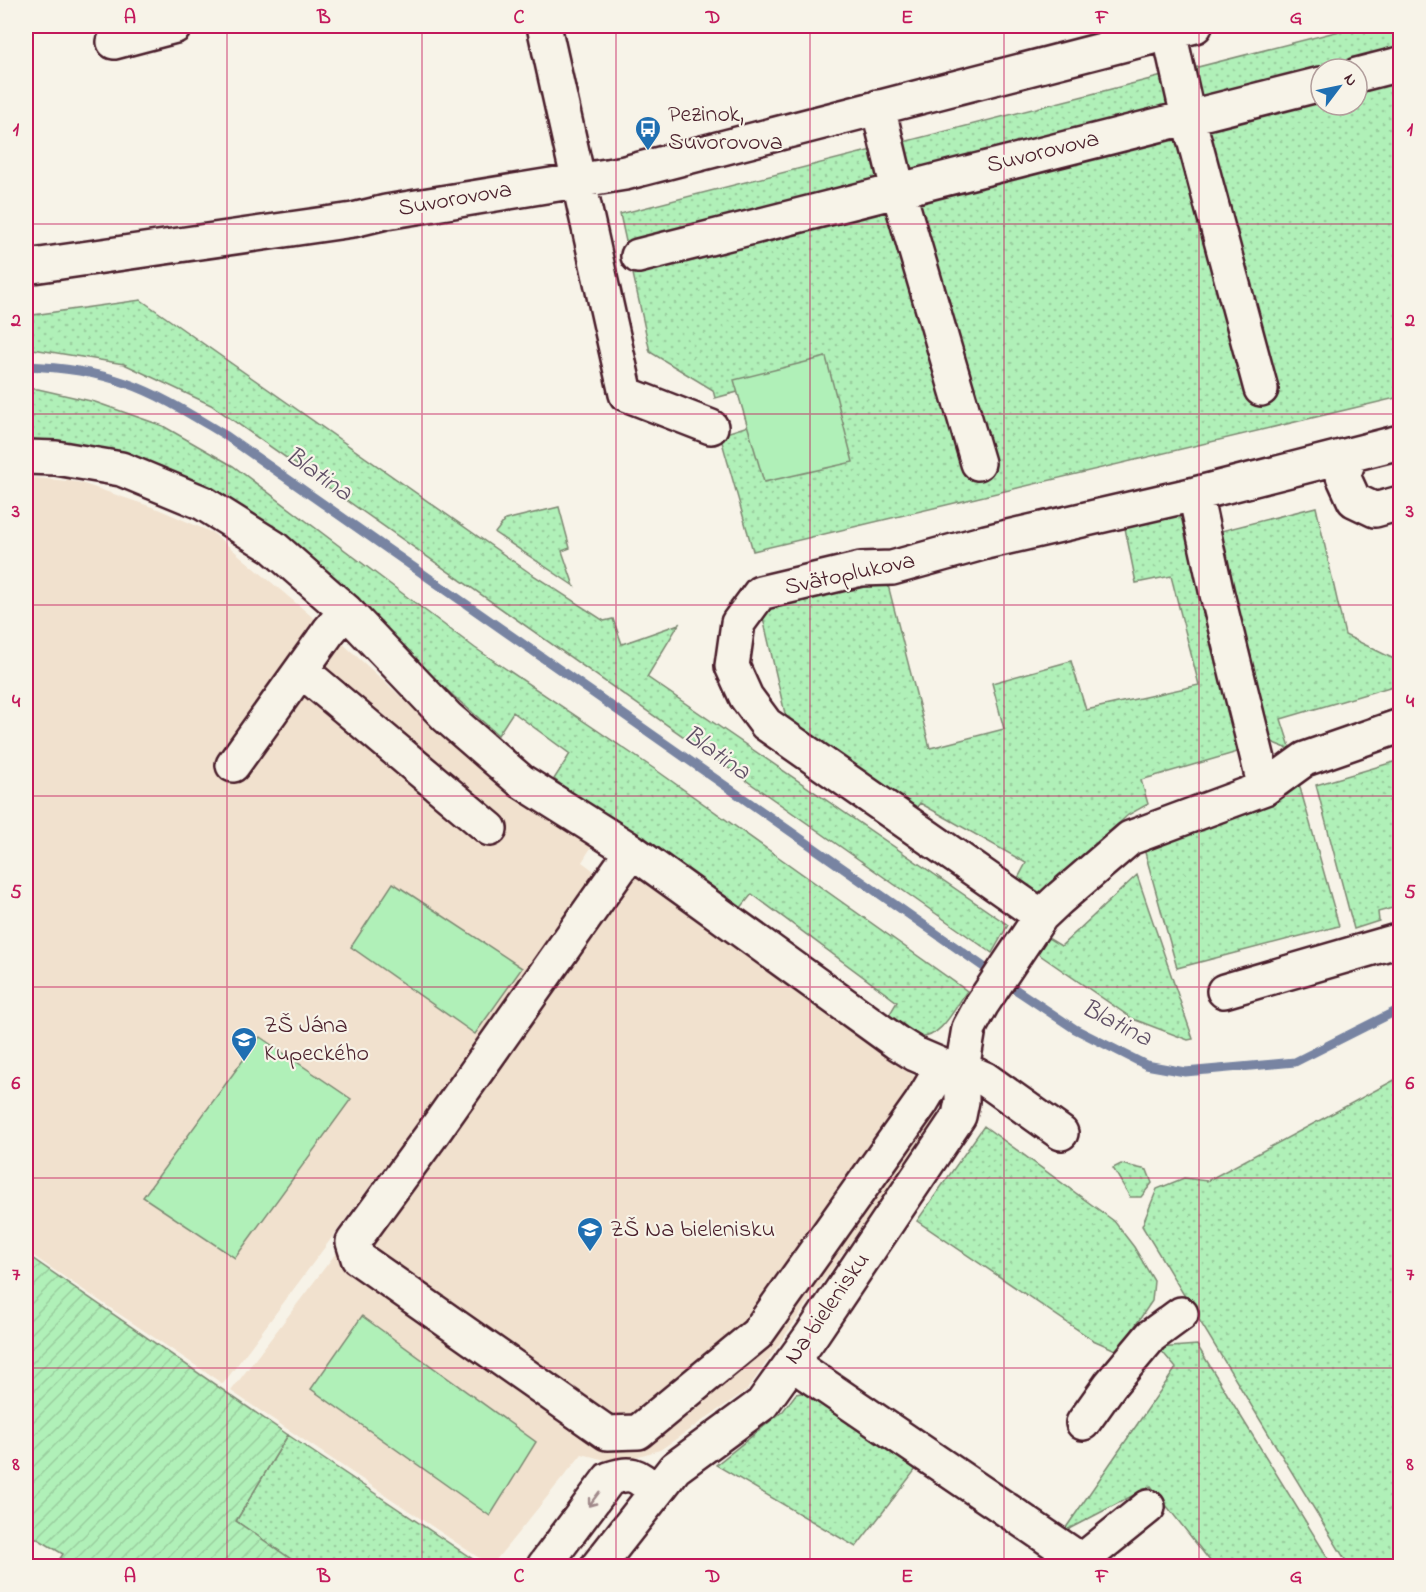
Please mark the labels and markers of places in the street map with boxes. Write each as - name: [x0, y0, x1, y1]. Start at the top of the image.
- place label: Pezinok, Suvorovova: [668, 98, 783, 161]
- bus stop icon: Pezinok, Suvorovova: [633, 114, 663, 152]
- place label: ZŠ Jána Kupeckého: [264, 1009, 369, 1072]
- school or university icon: ZŠ Jána Kupeckého: [229, 1025, 259, 1063]
- place label: ZŠ Na bielenisku: [610, 1213, 775, 1248]
- school or university icon: ZŠ Na bielenisku: [575, 1215, 605, 1253]

